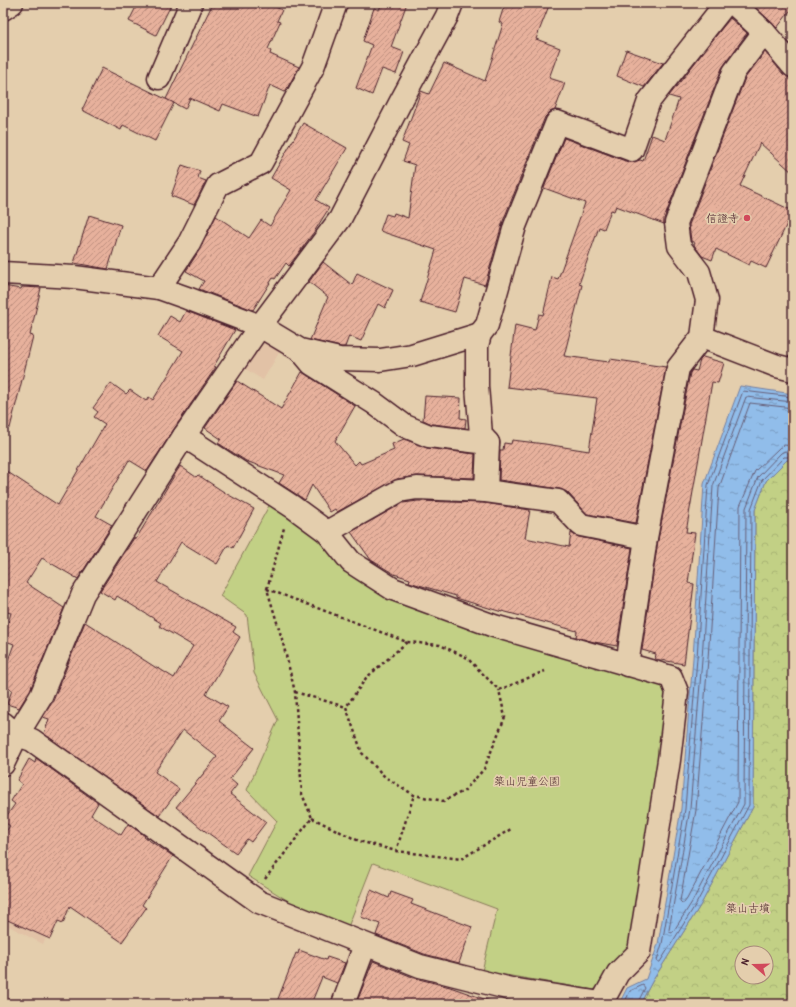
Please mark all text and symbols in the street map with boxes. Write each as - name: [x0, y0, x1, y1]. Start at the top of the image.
- place label: 信證寺: [706, 211, 739, 225]
- marker: 信證寺: [742, 213, 752, 223]
- park label: 築山児童公園: [494, 774, 560, 788]
- park label: 築山古墳: [726, 901, 770, 915]
- north arrow: [734, 945, 774, 985]
- text: N: [737, 956, 752, 967]

